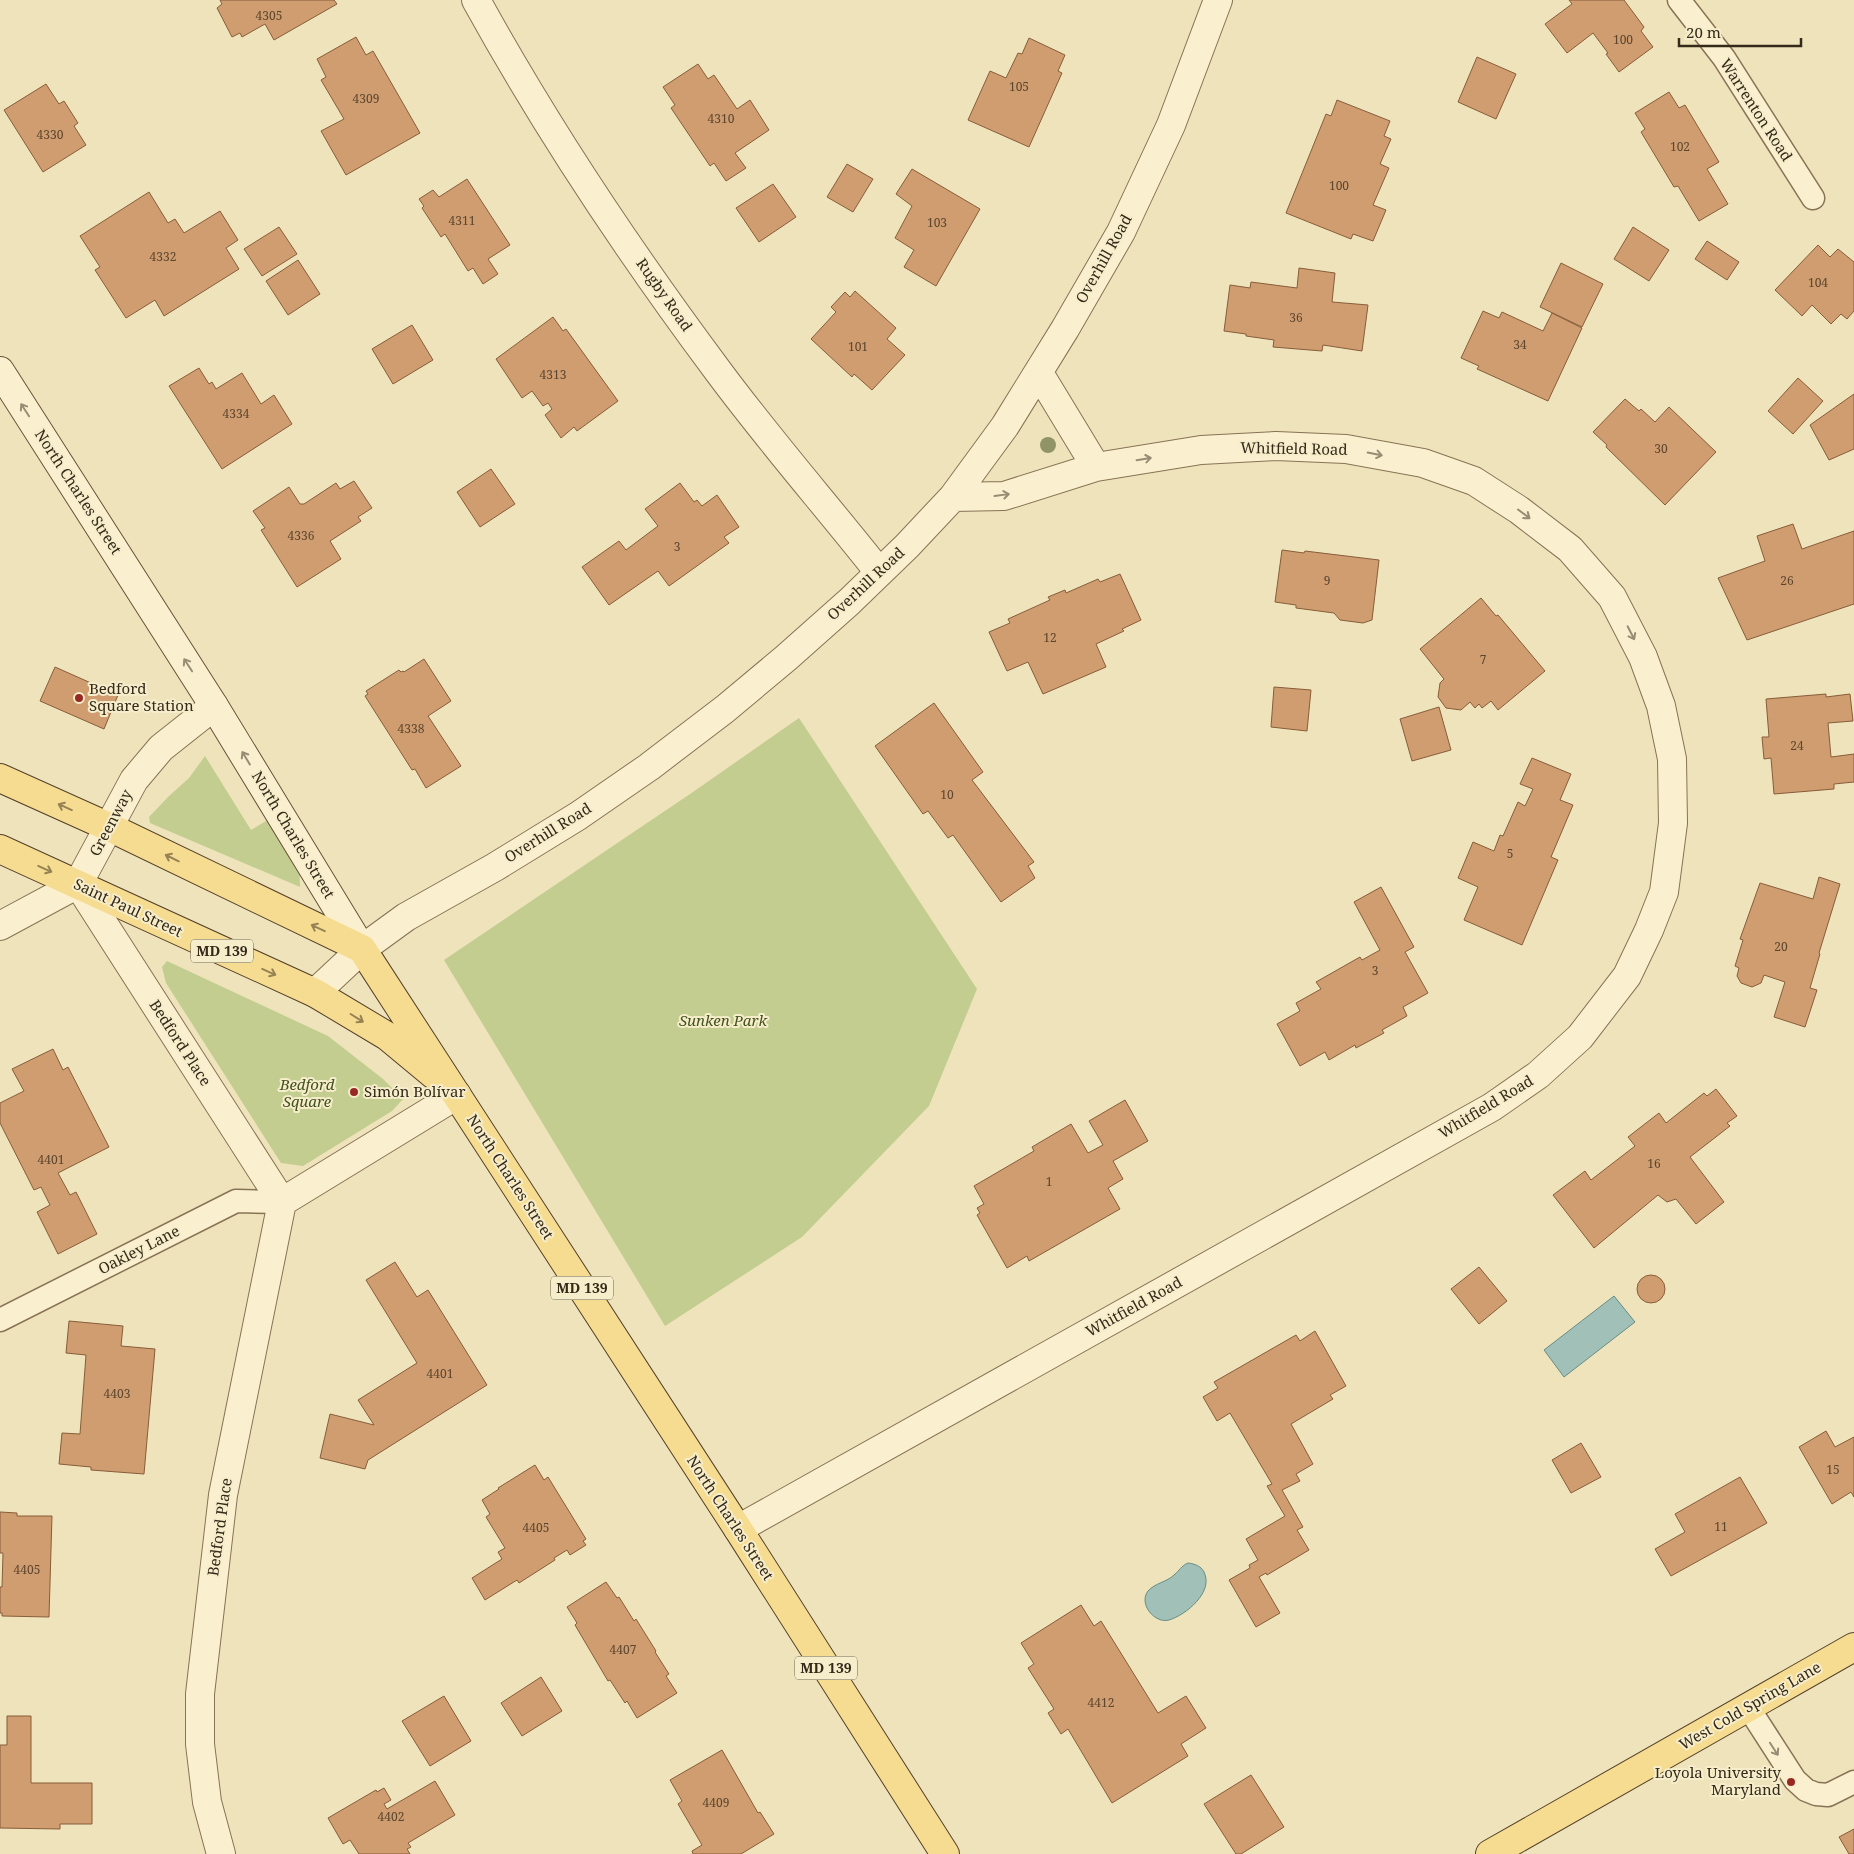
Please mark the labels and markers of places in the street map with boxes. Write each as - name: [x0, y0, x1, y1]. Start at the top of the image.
- place label: Bedford Square Station: [89, 678, 194, 715]
- marker: Bedford Square Station: [73, 692, 85, 704]
- place label: Simón Bolívar: [364, 1081, 465, 1101]
- marker: Simón Bolívar: [348, 1086, 360, 1098]
- place label: Loyola University Maryland: [1655, 1762, 1782, 1799]
- marker: Loyola University Maryland: [1785, 1776, 1797, 1788]

